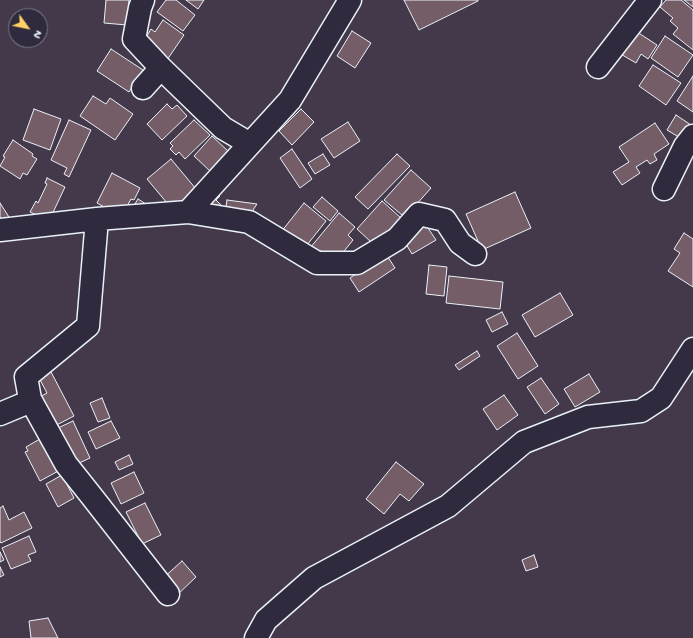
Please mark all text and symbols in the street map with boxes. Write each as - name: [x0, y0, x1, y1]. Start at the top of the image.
- north arrow: [8, 8, 48, 48]
- text: N: [30, 28, 44, 40]

